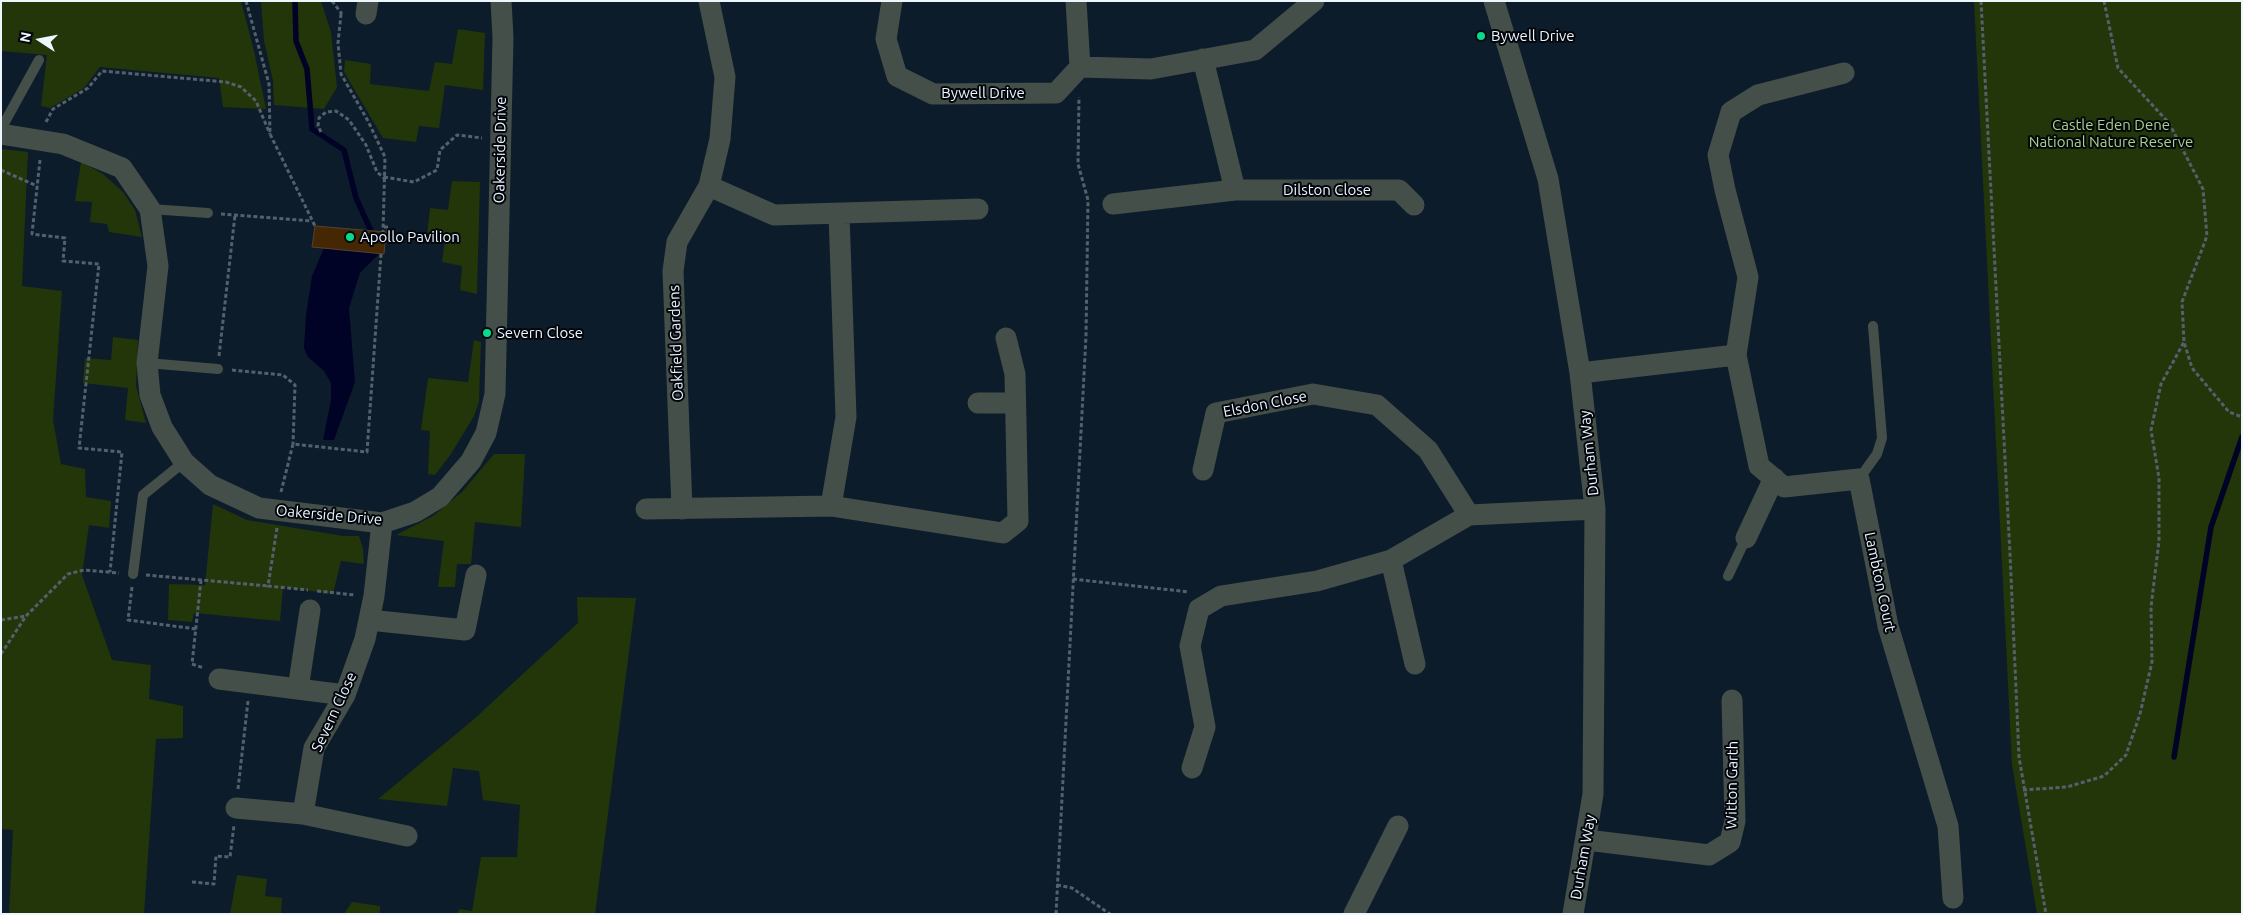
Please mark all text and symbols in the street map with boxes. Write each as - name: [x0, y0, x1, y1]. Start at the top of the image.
- north arrow: [15, 15, 65, 65]
- place label: Bywell Drive: [1491, 27, 1575, 45]
- text: N: [16, 30, 34, 44]
- marker: Bywell Drive: [1475, 30, 1487, 42]
- street label: Bywell Drive: [941, 84, 1025, 102]
- street label: Oakerside Drive: [490, 96, 510, 204]
- park label: Castle Eden Dene National Nature Reserve: [2029, 116, 2193, 151]
- street label: Dilston Close: [1283, 181, 1371, 199]
- place label: Apollo Pavilion: [360, 228, 460, 246]
- marker: Apollo Pavilion: [344, 231, 356, 243]
- street label: Oakfield Gardens: [665, 285, 687, 401]
- place label: Severn Close: [497, 324, 583, 342]
- marker: Severn Close: [481, 327, 493, 339]
- street label: Elsdon Close: [1222, 387, 1308, 421]
- street label: Durham Way: [1576, 409, 1602, 497]
- street label: Oakerside Drive: [275, 501, 383, 529]
- street label: Lambton Court: [1861, 530, 1899, 634]
- street label: Severn Close: [308, 669, 360, 755]
- street label: Witton Garth: [1722, 741, 1742, 829]
- street label: Durham Way: [1567, 813, 1599, 901]

